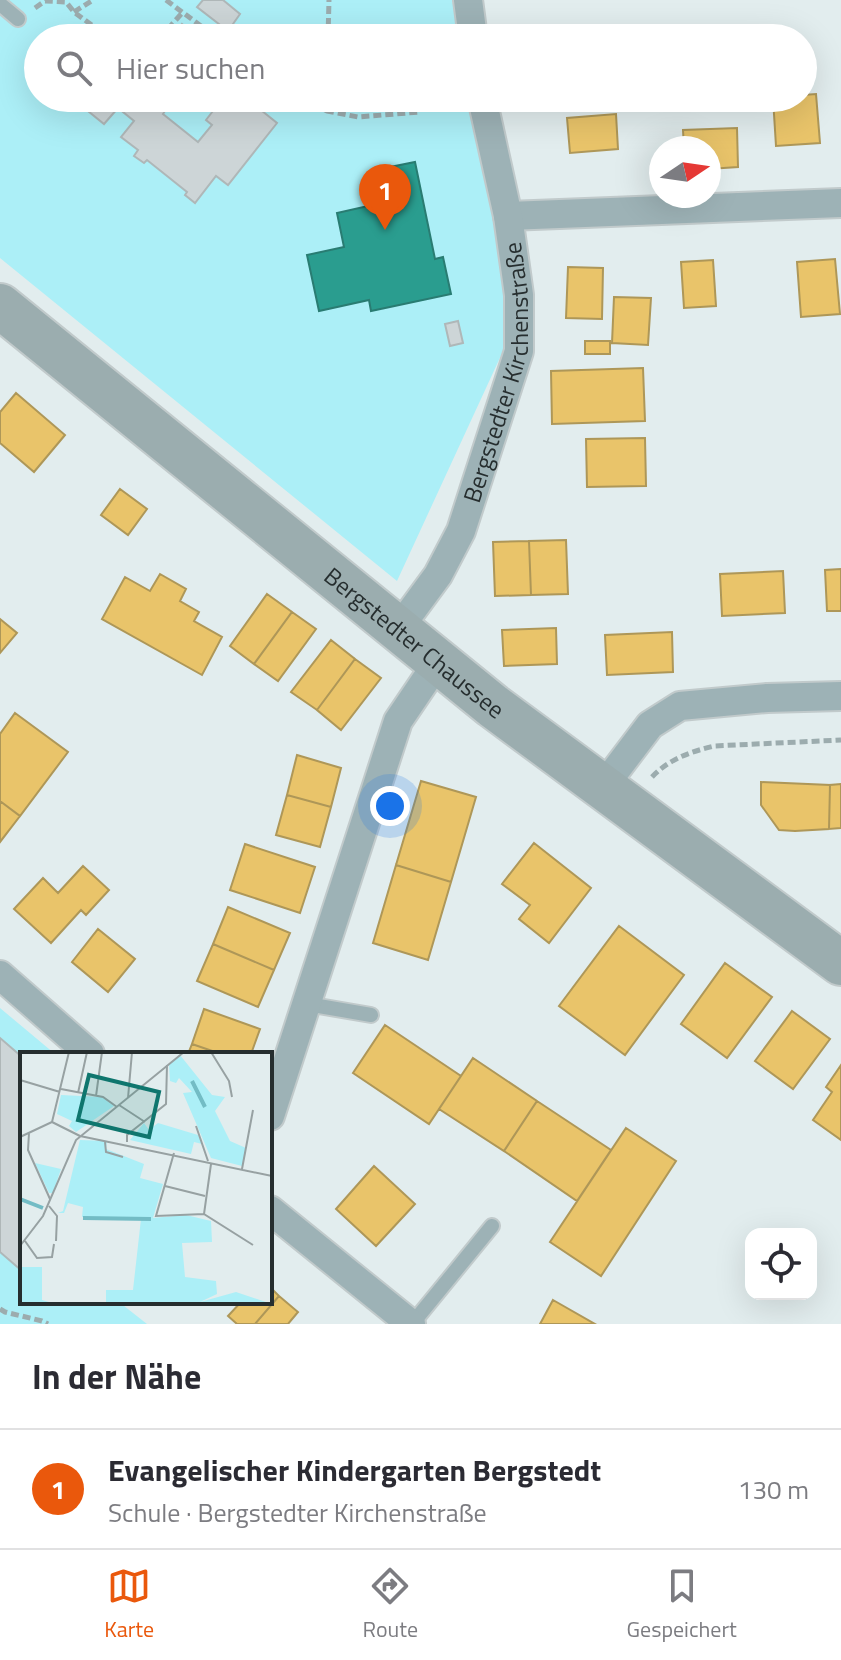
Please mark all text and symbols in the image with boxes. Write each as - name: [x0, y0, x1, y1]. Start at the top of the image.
- search box: [24, 24, 817, 112]
- text: Hier suchen: [116, 45, 265, 91]
- icon: search: [52, 46, 96, 90]
- north arrow: [649, 136, 721, 208]
- pin: 1: [359, 164, 411, 230]
- street label: Bergstedter Kirchenstraße: [453, 240, 537, 507]
- street label: Bergstedter Chaussee: [317, 558, 512, 727]
- your location: [370, 786, 410, 826]
- inset map: [20, 1052, 272, 1304]
- map controls: [745, 1228, 817, 1300]
- button: locate: [745, 1228, 817, 1300]
- text: In der Nähe: [32, 1350, 201, 1402]
- text: Evangelischer Kindergarten Bergstedt: [108, 1447, 601, 1493]
- text: 1: [51, 1470, 65, 1509]
- text: 130 m: [738, 1470, 809, 1509]
- text: Schule · Bergstedter Kirchenstraße: [108, 1493, 487, 1532]
- tab: Karte: [104, 1564, 154, 1646]
- tab: Route: [363, 1564, 418, 1646]
- tab: Gespeichert: [627, 1564, 737, 1646]

